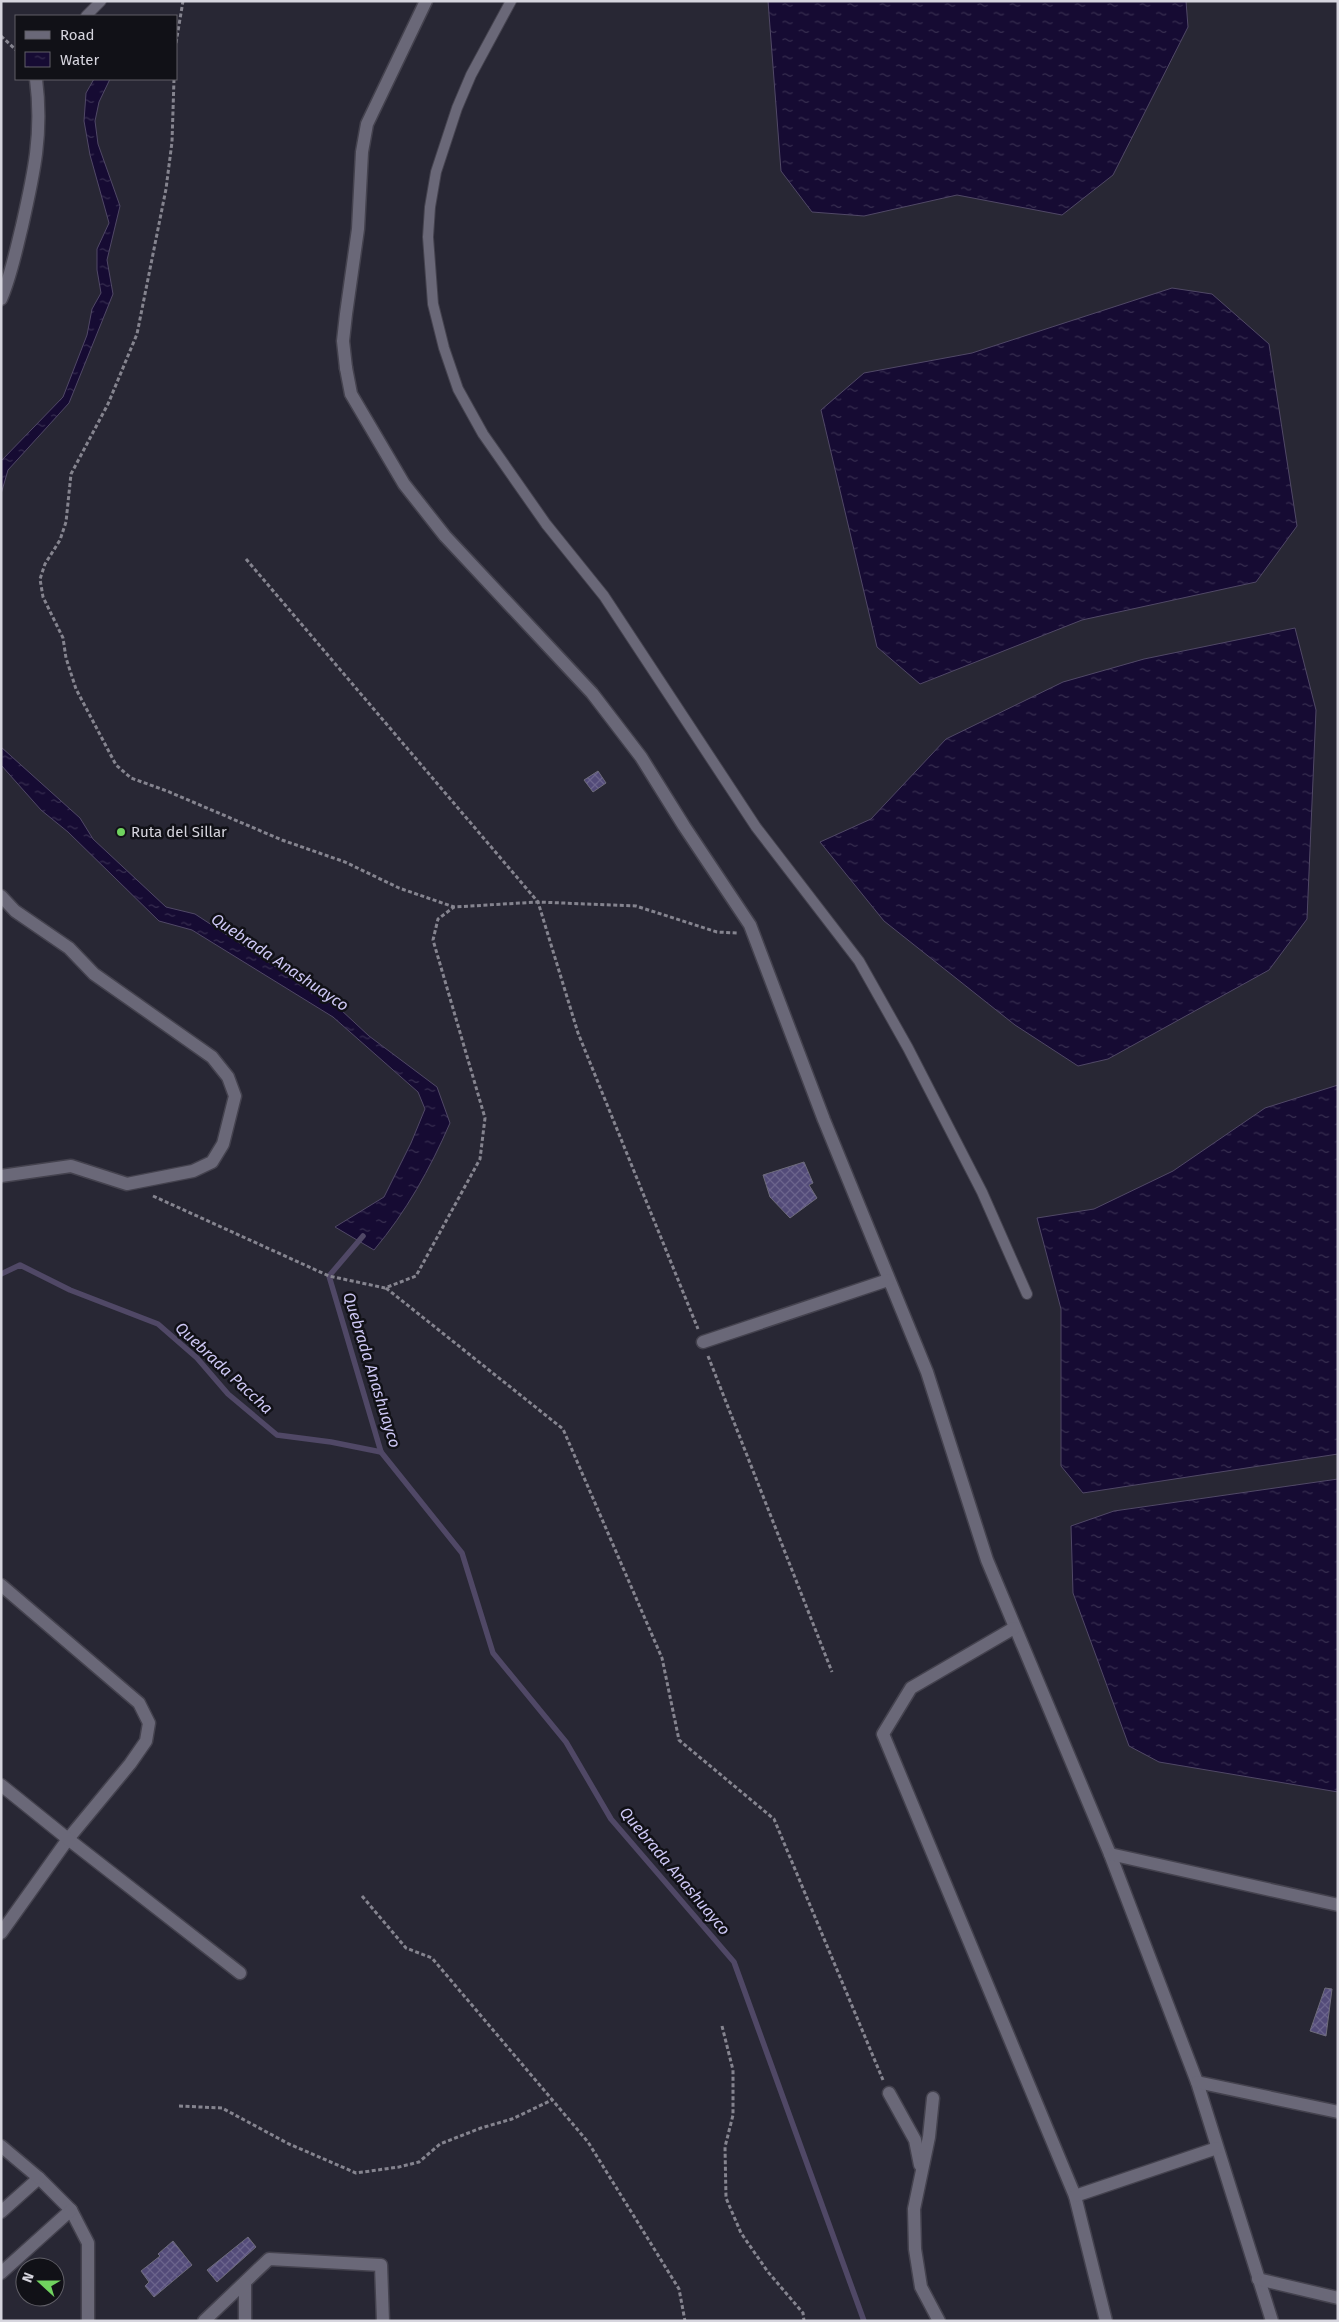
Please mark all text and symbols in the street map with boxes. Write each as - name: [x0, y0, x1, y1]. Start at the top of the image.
- legend: [15, 15, 178, 80]
- text: Road: [60, 26, 95, 44]
- text: Water: [60, 51, 99, 69]
- place label: Ruta del Sillar: [131, 823, 227, 841]
- marker: Ruta del Sillar: [115, 826, 127, 838]
- water label: Quebrada Anashuayco: [208, 909, 352, 1015]
- water label: Quebrada Anashuayco: [339, 1290, 405, 1450]
- water label: Quebrada Paccha: [171, 1318, 277, 1418]
- water label: Quebrada Anashuayco: [616, 1803, 734, 1939]
- north arrow: [15, 2257, 65, 2307]
- text: N: [19, 2270, 38, 2285]

